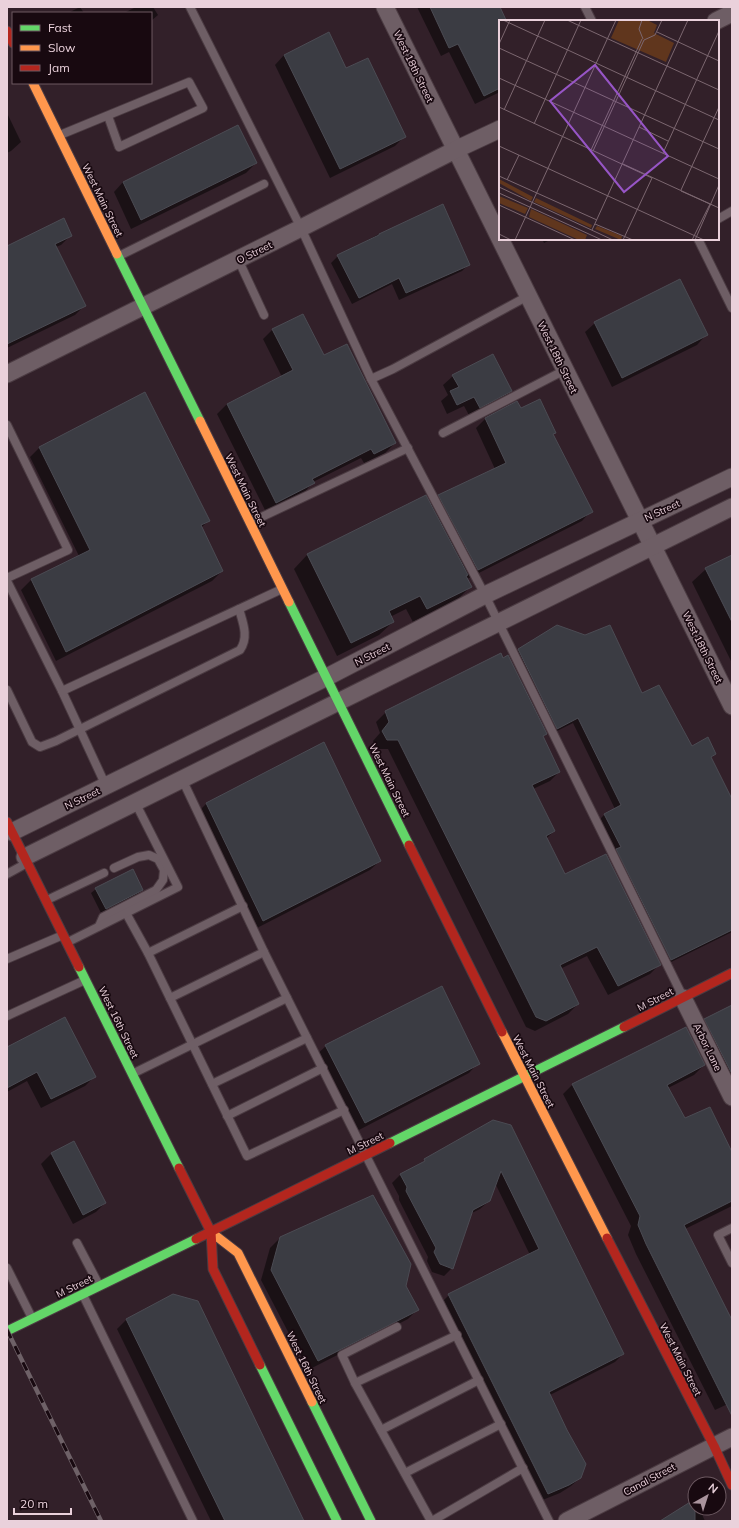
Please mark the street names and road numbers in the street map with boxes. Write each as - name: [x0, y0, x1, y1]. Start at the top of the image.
- street label: West 18th Street: [390, 28, 437, 105]
- street label: West Main Street: [79, 161, 126, 240]
- street label: O Street: [234, 238, 275, 267]
- street label: West 18th Street: [534, 319, 581, 396]
- street label: West Main Street: [222, 451, 269, 530]
- street label: N Street: [642, 496, 683, 524]
- street label: West 18th Street: [679, 609, 726, 686]
- street label: N Street: [352, 640, 392, 669]
- street label: West Main Street: [366, 741, 413, 820]
- street label: N Street: [62, 784, 102, 813]
- street label: West 16th Street: [95, 984, 142, 1061]
- street label: M Street: [635, 985, 676, 1014]
- street label: Arbor Lane: [690, 1021, 725, 1073]
- street label: West Main Street: [510, 1033, 558, 1110]
- street label: M Street: [345, 1129, 386, 1158]
- street label: M Street: [54, 1272, 95, 1301]
- street label: West Main Street: [657, 1321, 705, 1398]
- street label: West 16th Street: [283, 1329, 330, 1406]
- street label: Canal Street: [621, 1460, 678, 1499]

